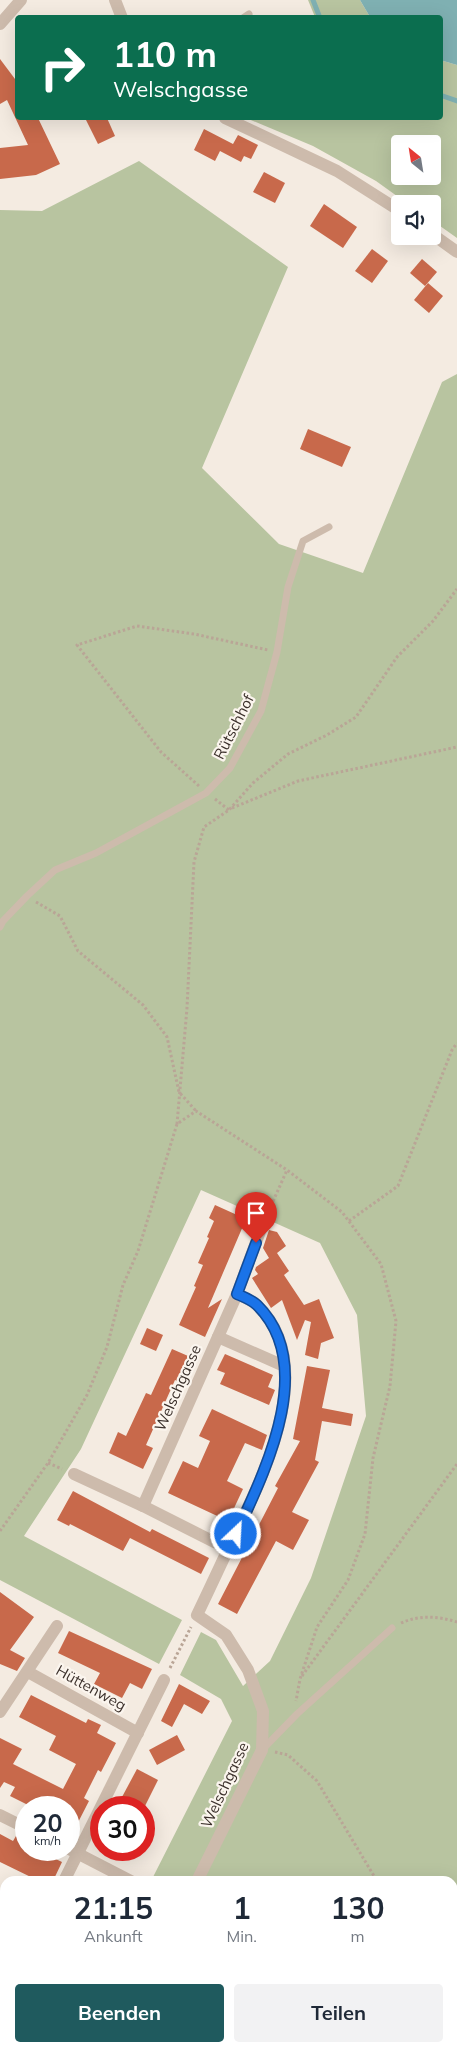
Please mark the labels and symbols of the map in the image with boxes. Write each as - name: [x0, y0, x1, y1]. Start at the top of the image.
- north arrow: [391, 135, 441, 185]
- street label: Rütschhof: [209, 690, 258, 762]
- pin: [235, 1192, 277, 1243]
- street label: Welschgasse: [150, 1342, 205, 1434]
- position arrow: [209, 1507, 261, 1559]
- street label: Hüttenweg: [53, 1660, 130, 1715]
- street label: Welschgasse: [196, 1739, 253, 1831]
- speed limit sign: 30: [90, 1796, 155, 1861]

